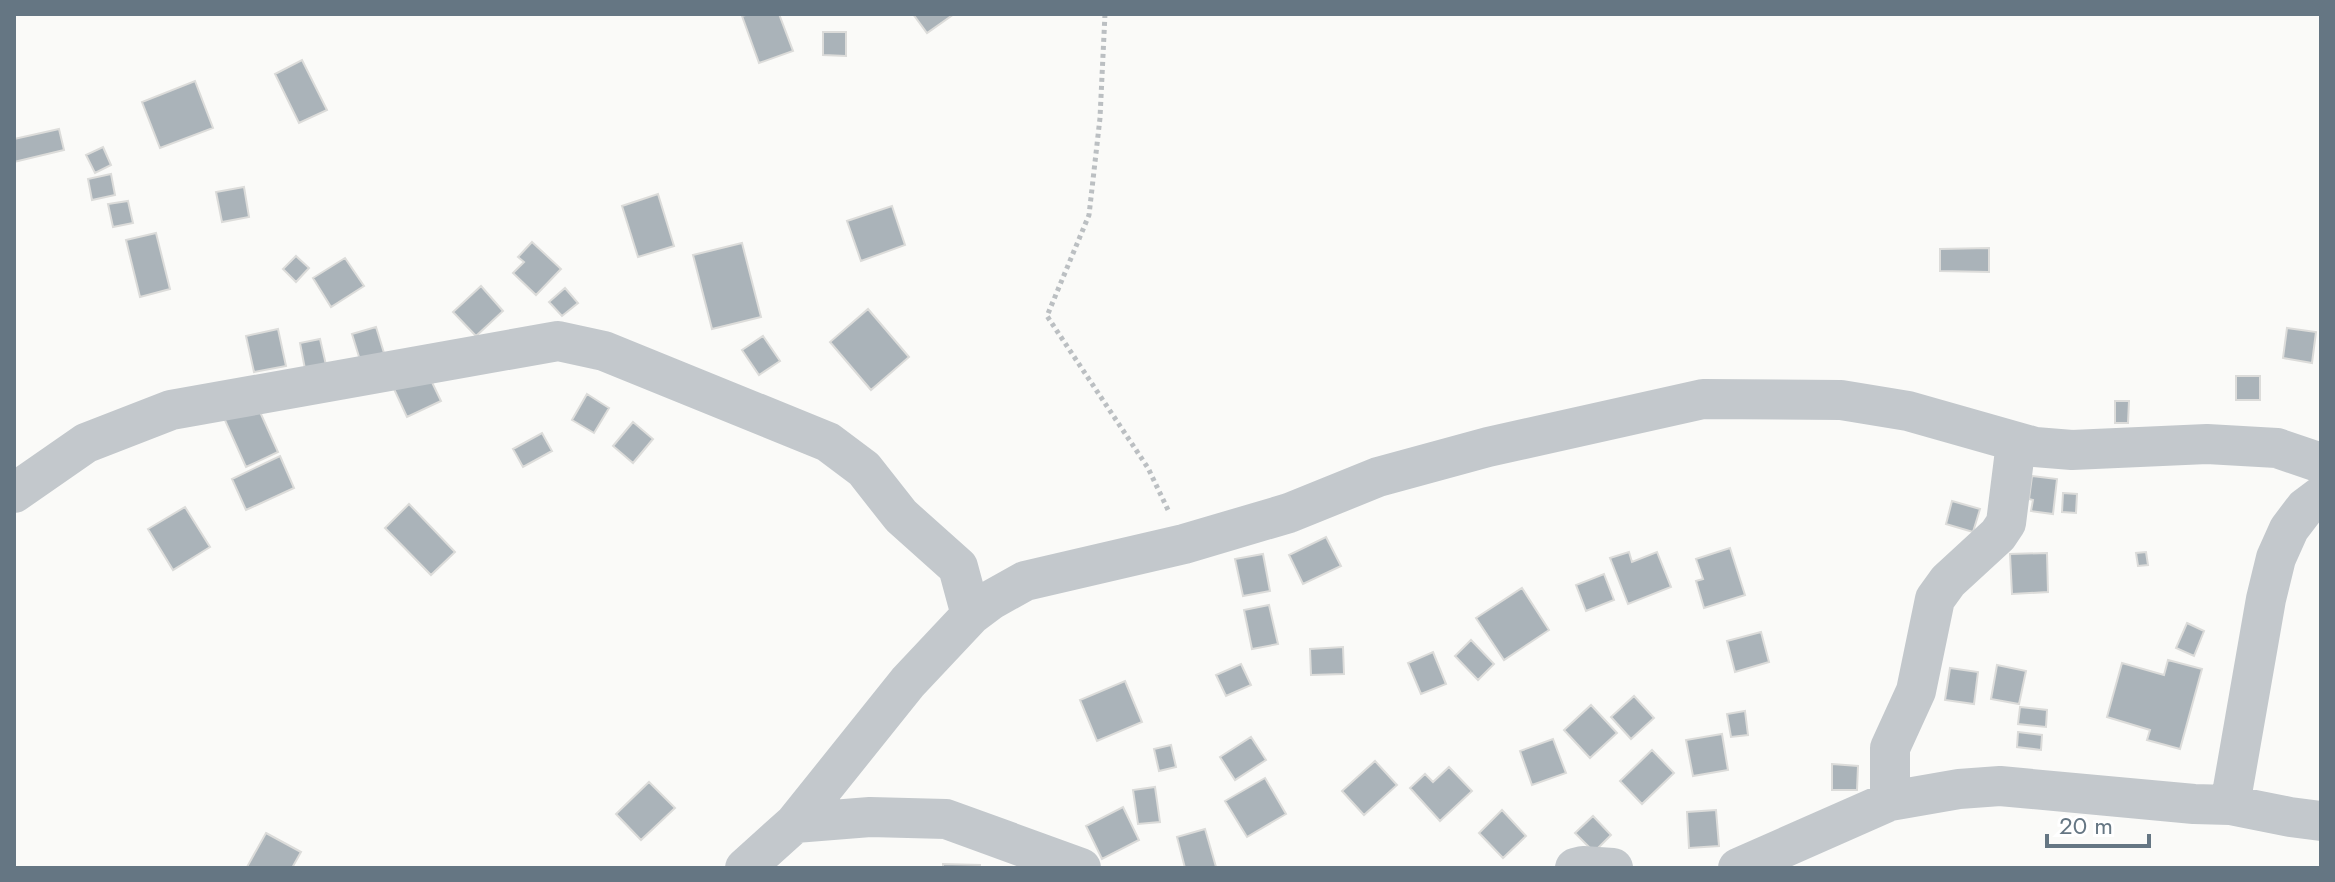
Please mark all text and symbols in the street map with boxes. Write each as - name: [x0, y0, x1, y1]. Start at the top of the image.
- scale bar: [2047, 798, 2149, 848]
- text: 20 m: [2059, 808, 2113, 843]

